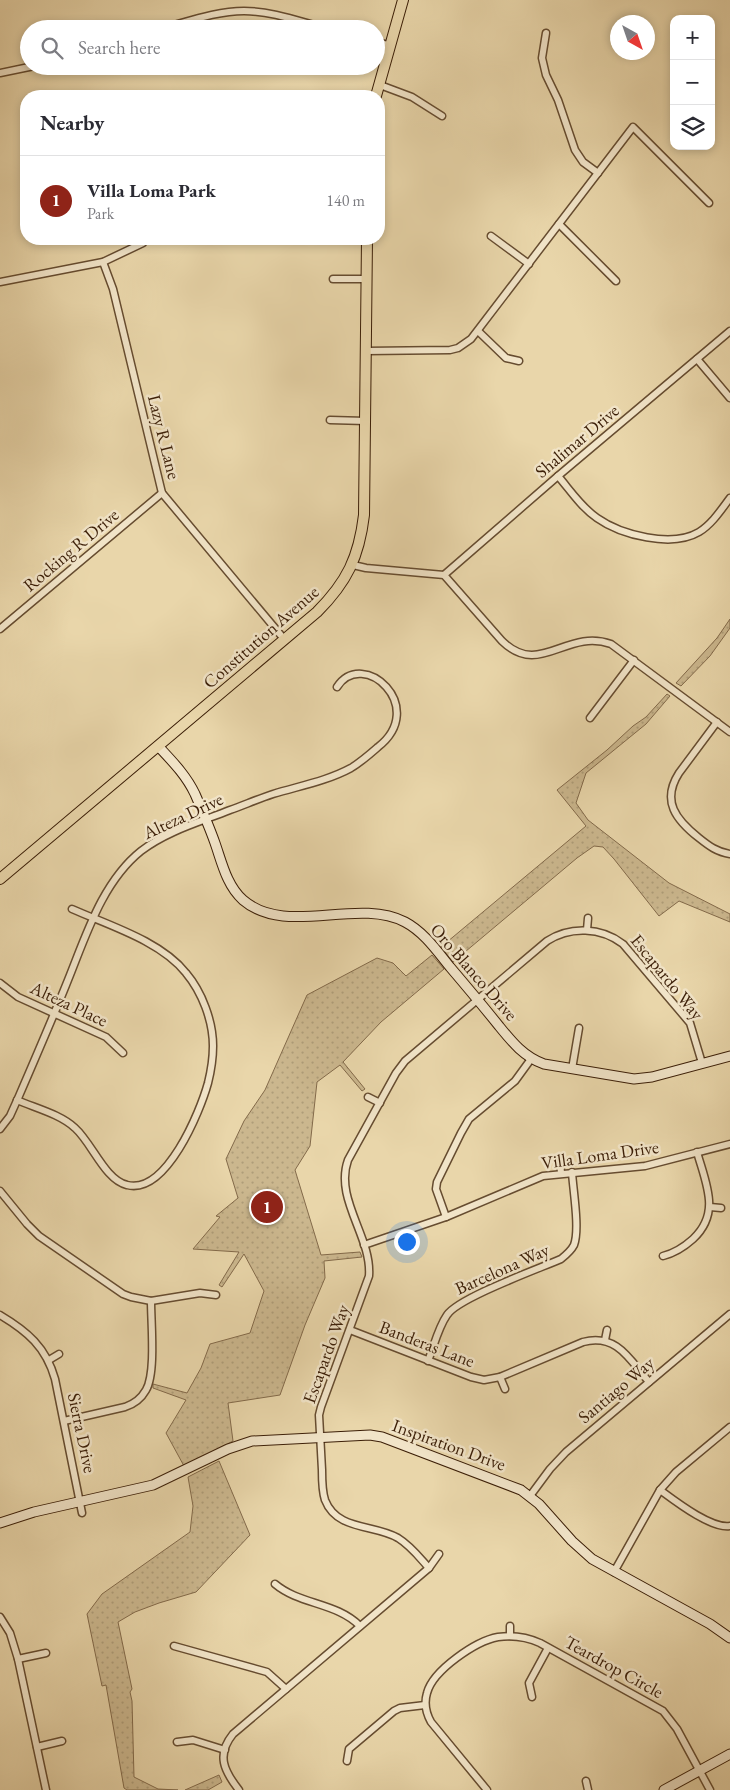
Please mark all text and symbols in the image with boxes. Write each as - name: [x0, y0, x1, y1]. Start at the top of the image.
- north arrow: [610, 15, 655, 60]
- map controls: [670, 15, 715, 150]
- button: +: [670, 15, 715, 60]
- search box: [20, 20, 385, 75]
- icon: search: [38, 34, 66, 62]
- text: Search here: [78, 35, 160, 60]
- button: −: [670, 60, 715, 105]
- button: layers: [670, 105, 715, 150]
- text: Nearby: [40, 109, 104, 136]
- text: Villa Loma Park: [87, 178, 216, 203]
- text: 1: [52, 190, 60, 211]
- text: 140 m: [326, 190, 365, 211]
- text: Park: [87, 203, 114, 224]
- street label: Lazy R Lane: [143, 392, 186, 482]
- street label: Shalimar Drive: [530, 399, 623, 482]
- street label: Rocking R Drive: [18, 503, 123, 596]
- street label: Constitution Avenue: [198, 580, 323, 693]
- street label: Alteza Drive: [138, 787, 226, 844]
- street label: Oro Blanco Drive: [426, 918, 523, 1025]
- street label: Escapardo Way: [626, 929, 709, 1024]
- street label: Alteza Place: [26, 975, 111, 1031]
- street label: Villa Loma Drive: [540, 1135, 660, 1174]
- pin: 1: [251, 1188, 283, 1226]
- your location: [394, 1229, 420, 1255]
- street label: Barcelona Way: [451, 1237, 553, 1300]
- street label: Escapardo Way: [297, 1301, 354, 1406]
- street label: Banderas Lane: [376, 1315, 478, 1372]
- street label: Santiago Way: [573, 1351, 658, 1428]
- street label: Sierra Drive: [63, 1391, 102, 1475]
- street label: Inspiration Drive: [389, 1413, 509, 1476]
- street label: Teardrop Circle: [561, 1630, 668, 1703]

